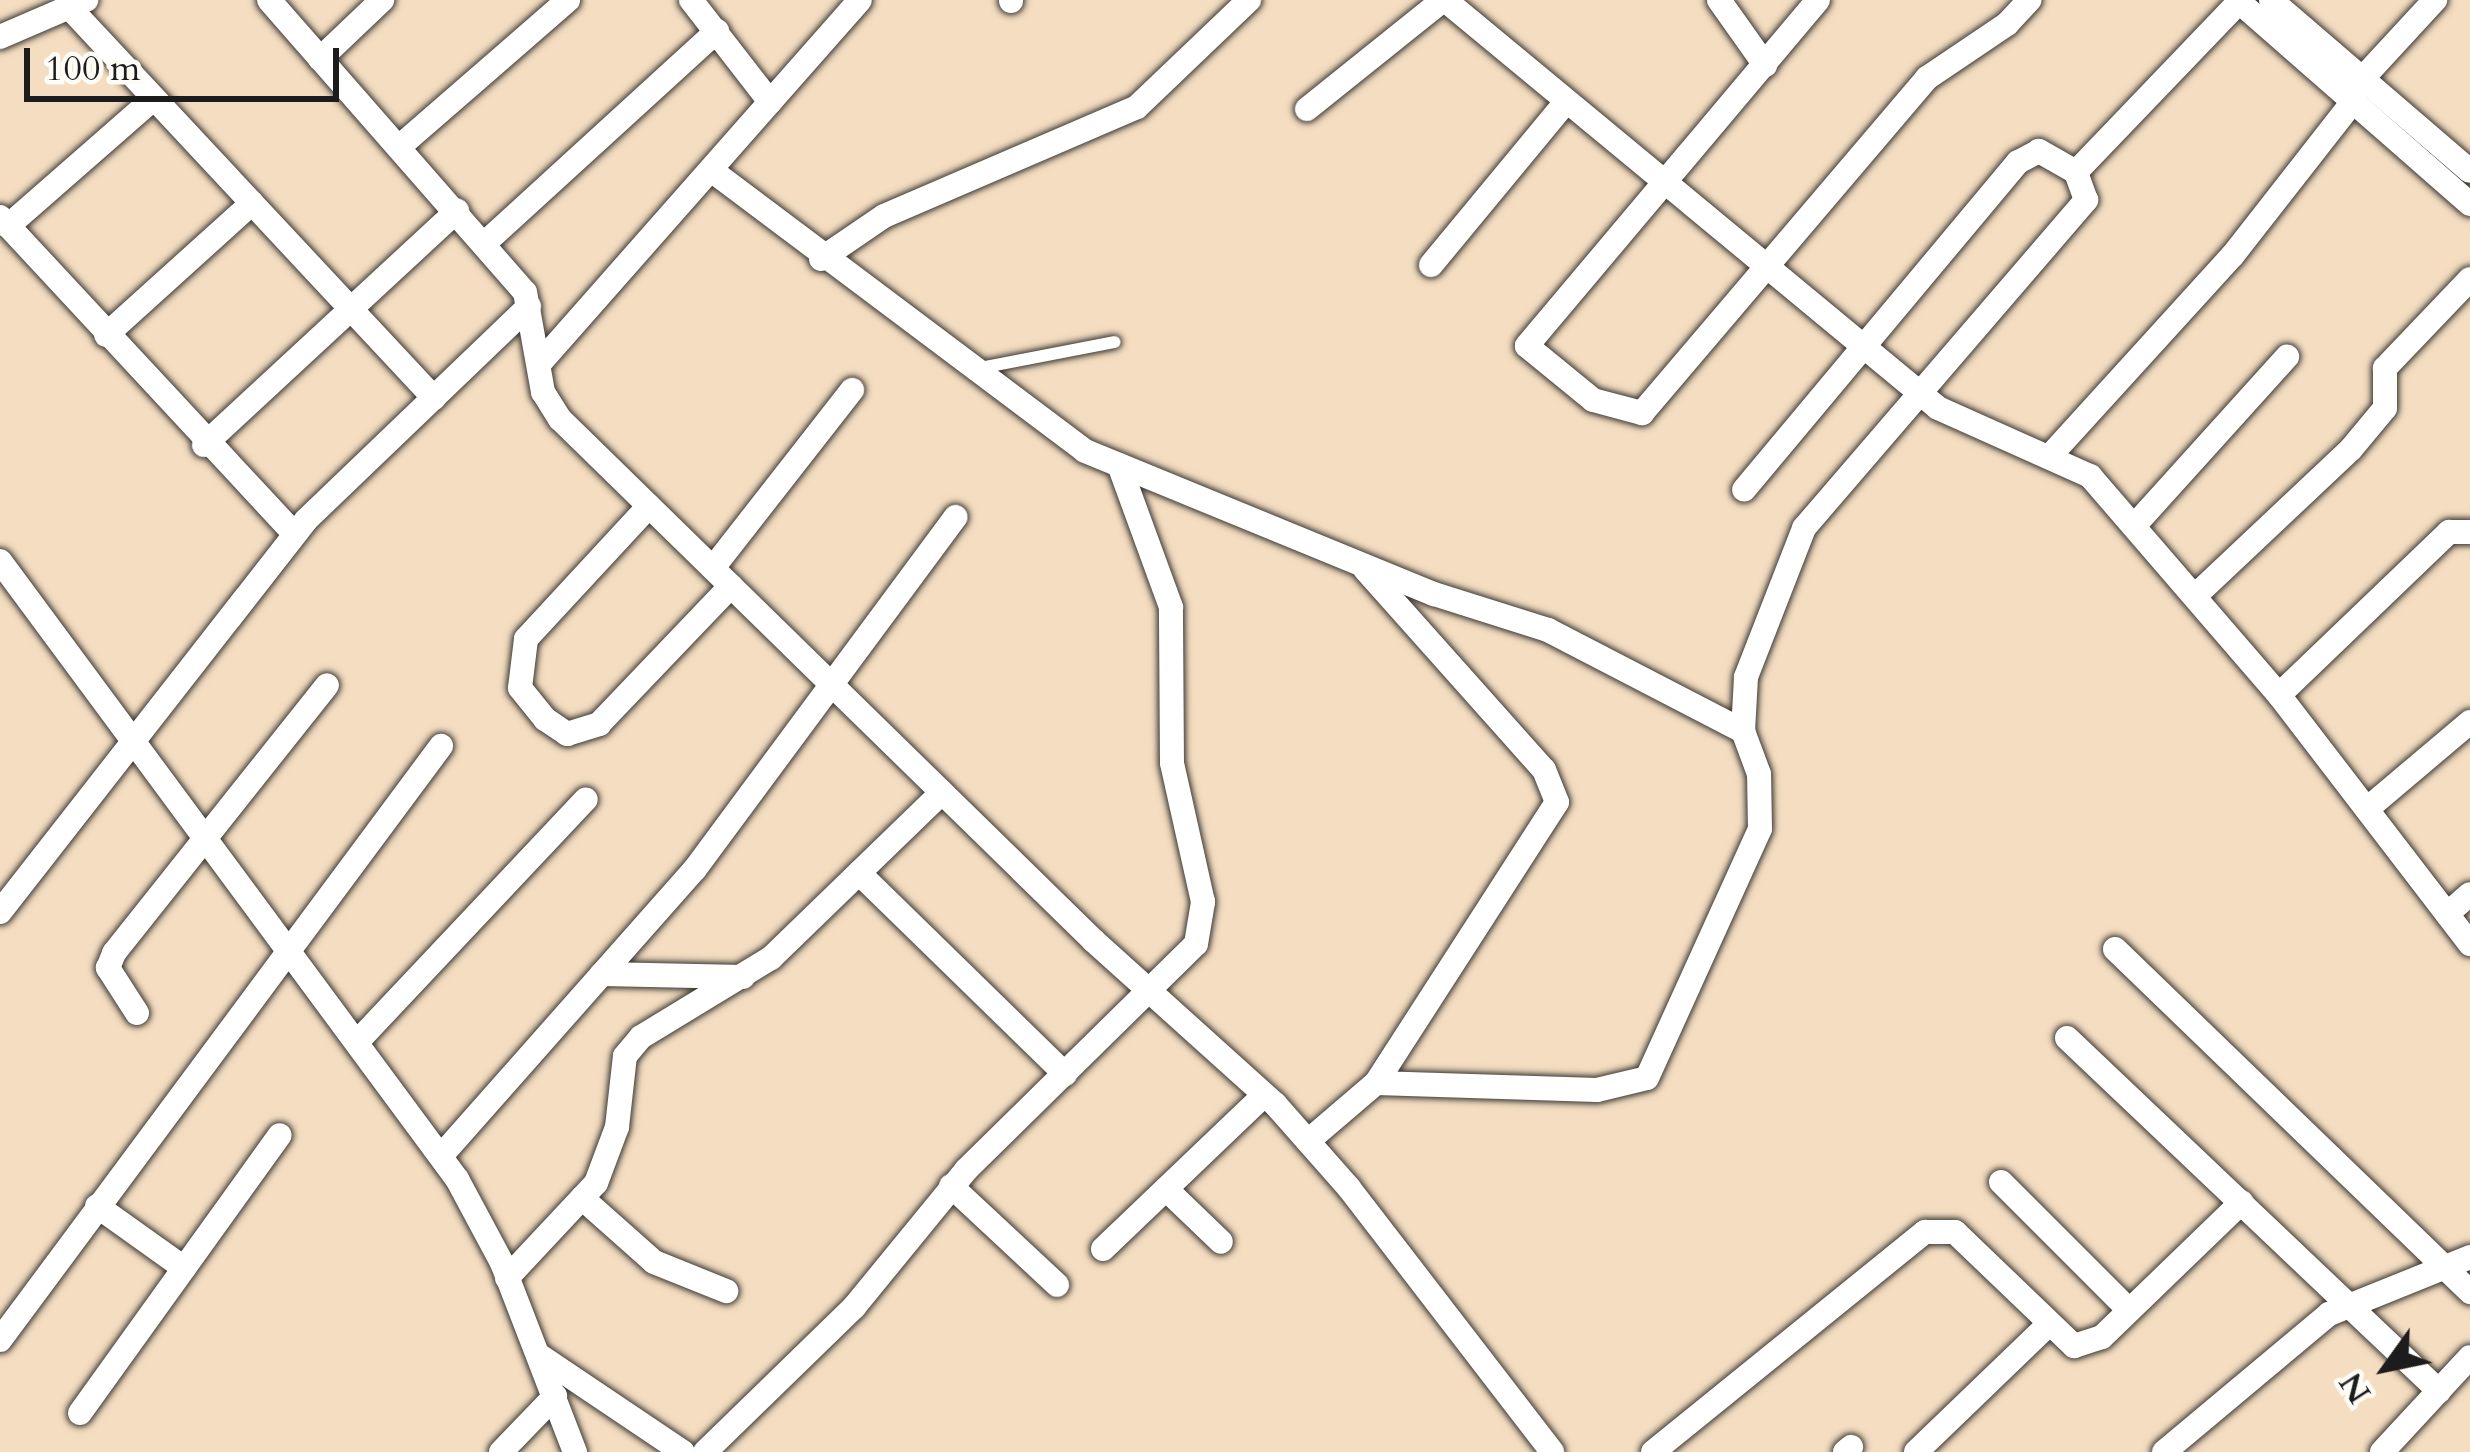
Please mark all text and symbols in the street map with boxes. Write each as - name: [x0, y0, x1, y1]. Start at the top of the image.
- scale bar: [30, 24, 345, 98]
- text: 100 m: [45, 44, 140, 93]
- north arrow: [2326, 1308, 2446, 1428]
- text: N: [2329, 1364, 2382, 1412]

